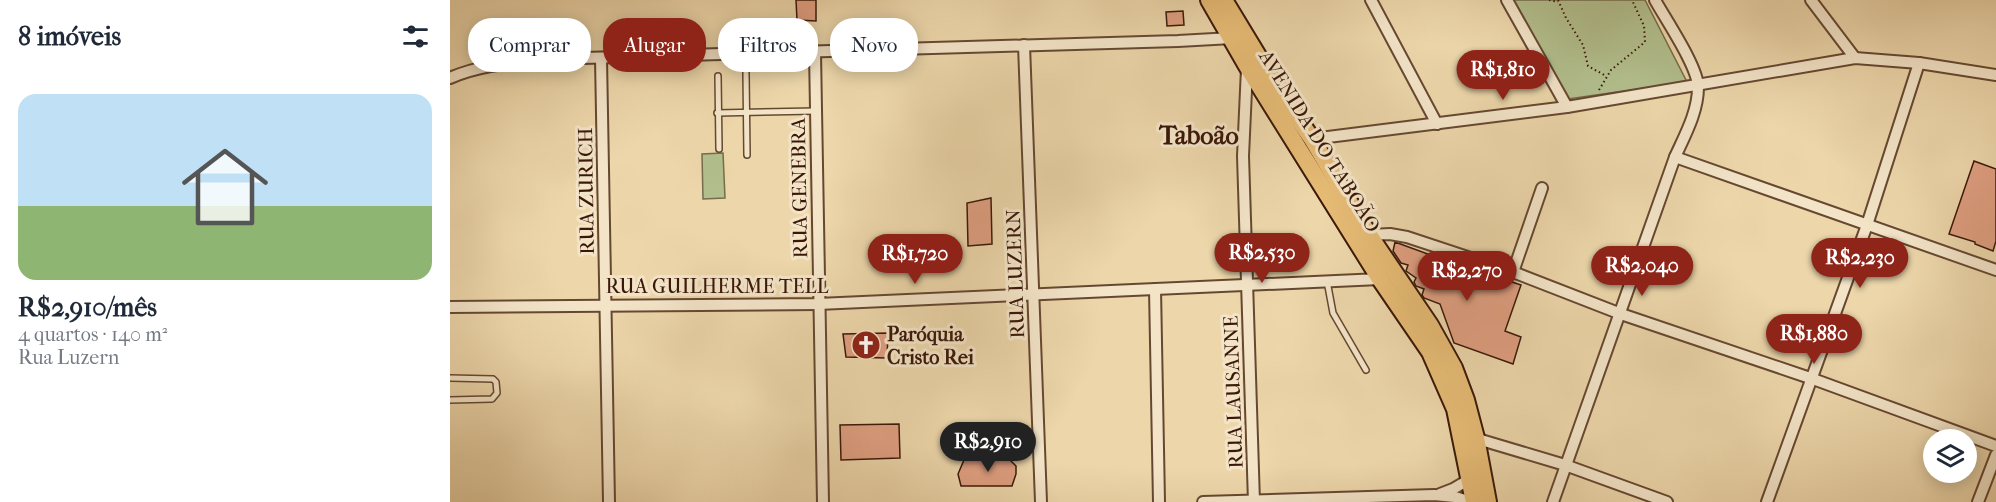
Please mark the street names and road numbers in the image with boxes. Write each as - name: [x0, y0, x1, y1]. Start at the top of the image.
- street label: AVENIDA DO TABOÃO: [1254, 45, 1386, 236]
- street label: RUA GENEBRA: [787, 116, 812, 259]
- street label: RUA ZURICH: [574, 127, 599, 255]
- street label: RUA LUZERN: [1002, 209, 1029, 339]
- street label: RUA GUILHERME TELL: [605, 275, 829, 298]
- street label: RUA LAUSANNE: [1219, 315, 1248, 469]

